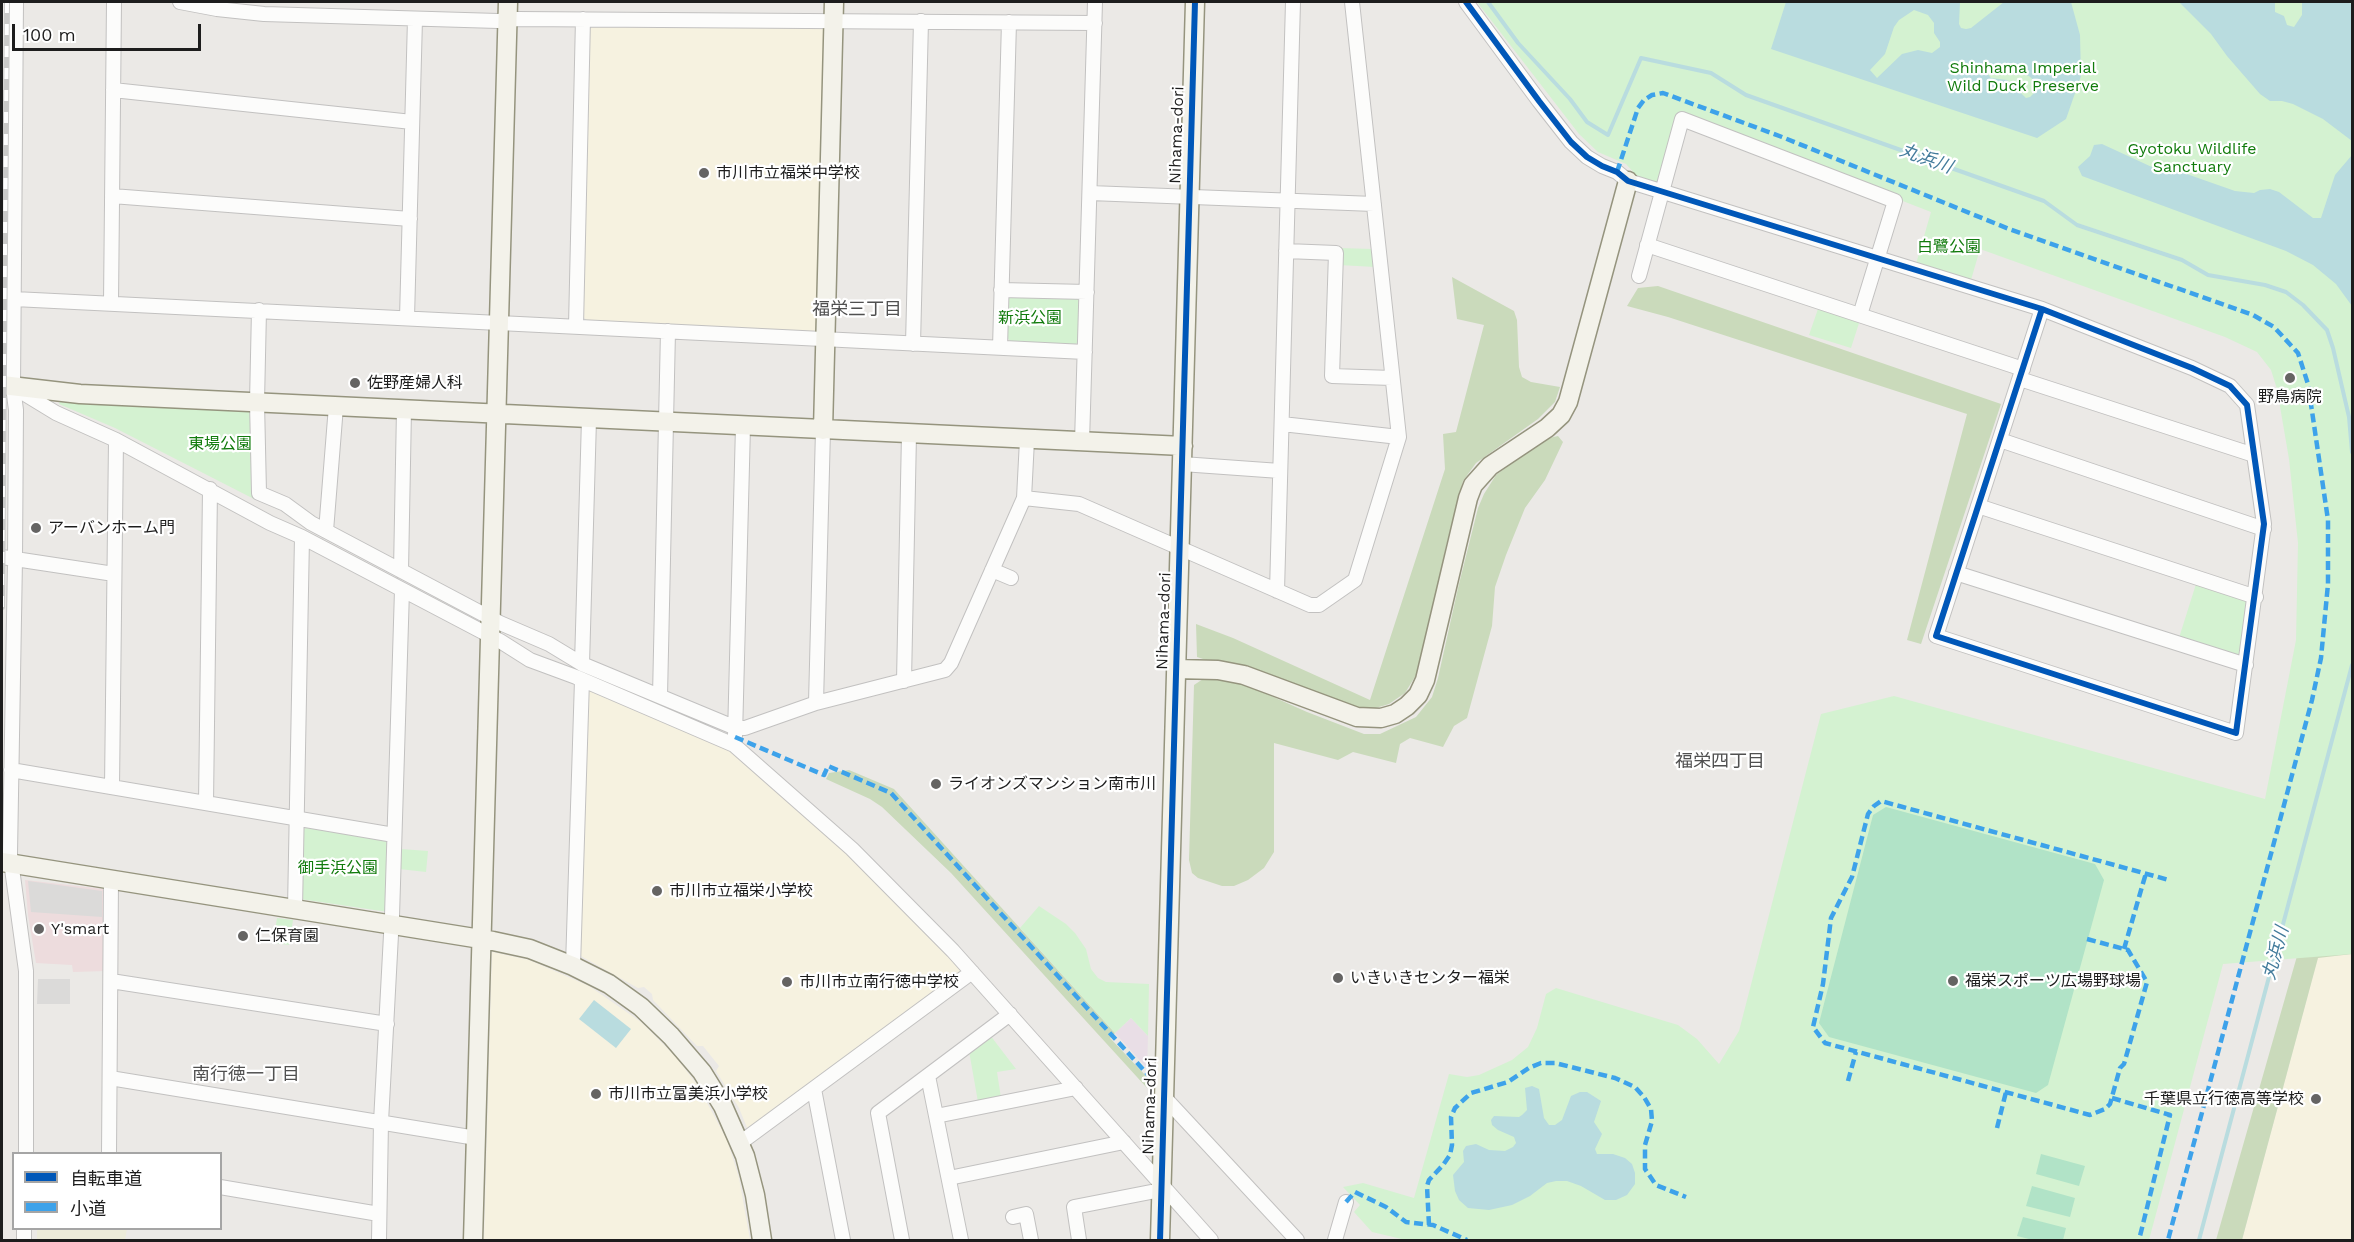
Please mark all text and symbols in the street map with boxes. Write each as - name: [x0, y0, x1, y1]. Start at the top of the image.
- scale bar: [15, 12, 204, 50]
- text: 100 m: [23, 24, 76, 45]
- park label: Shinhama Imperial Wild Duck Preserve: [1947, 58, 2099, 96]
- street label: Nihama-dori: [1166, 86, 1188, 184]
- park label: Gyotoku Wildlife Sanctuary: [2128, 139, 2256, 177]
- water label: 丸浜川: [1897, 140, 1955, 178]
- place label: 市川市立福栄中学校: [716, 163, 860, 183]
- marker: 市川市立福栄中学校: [697, 166, 711, 180]
- park label: 白鷺公園: [1917, 237, 1981, 257]
- district label: 福栄三丁目: [812, 299, 902, 321]
- park label: 新浜公園: [998, 308, 1062, 328]
- marker: 野鳥病院: [2283, 371, 2297, 385]
- place label: 佐野産婦人科: [367, 373, 463, 393]
- marker: 佐野産婦人科: [348, 376, 362, 390]
- place label: 野鳥病院: [2258, 387, 2322, 407]
- park label: 東場公園: [188, 434, 252, 454]
- place label: アーバンホーム門: [48, 518, 175, 538]
- marker: アーバンホーム門: [29, 521, 43, 535]
- street label: Nihama-dori: [1153, 572, 1175, 670]
- district label: 福栄四丁目: [1675, 751, 1765, 773]
- place label: ライオンズマンション南市川: [948, 774, 1156, 794]
- marker: ライオンズマンション南市川: [929, 777, 943, 791]
- park label: 御手浜公園: [298, 858, 378, 878]
- place label: 市川市立福栄小学校: [669, 881, 813, 901]
- marker: 市川市立福栄小学校: [650, 884, 664, 898]
- place label: Y'smart: [51, 919, 109, 939]
- marker: Y'smart: [32, 922, 46, 936]
- water label: 丸浜川: [2259, 924, 2293, 982]
- place label: 仁保育園: [255, 926, 319, 946]
- marker: 仁保育園: [236, 929, 250, 943]
- place label: いきいきセンター福栄: [1350, 968, 1510, 988]
- marker: いきいきセンター福栄: [1331, 971, 1345, 985]
- place label: 福栄スポーツ広場野球場: [1965, 971, 2141, 991]
- place label: 市川市立南行徳中学校: [799, 972, 959, 992]
- marker: 福栄スポーツ広場野球場: [1946, 974, 1960, 988]
- marker: 市川市立南行徳中学校: [780, 975, 794, 989]
- street label: Nihama-dori: [1139, 1057, 1161, 1155]
- district label: 南行徳一丁目: [192, 1064, 300, 1086]
- place label: 市川市立富美浜小学校: [608, 1084, 768, 1104]
- marker: 市川市立富美浜小学校: [589, 1087, 603, 1101]
- place label: 千葉県立行徳高等学校: [2144, 1089, 2304, 1109]
- marker: 千葉県立行徳高等学校: [2309, 1092, 2323, 1106]
- legend: [12, 1152, 222, 1230]
- text: 自転車道: [70, 1168, 142, 1189]
- text: 小道: [70, 1198, 106, 1219]

